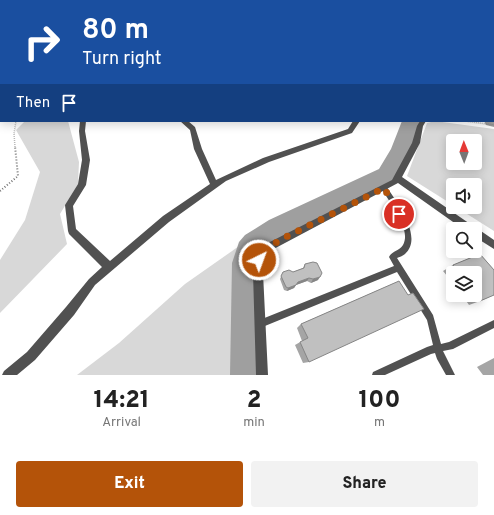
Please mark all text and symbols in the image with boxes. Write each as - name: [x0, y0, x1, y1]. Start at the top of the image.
- text: 80 m: [82, 13, 149, 49]
- icon: right: [16, 16, 68, 68]
- text: Turn right: [82, 48, 162, 71]
- icon: arrive: [58, 92, 80, 114]
- text: Then: [16, 94, 50, 113]
- north arrow: [446, 134, 482, 170]
- map controls: [446, 134, 482, 302]
- button: sound: [446, 178, 482, 214]
- pin: [382, 197, 416, 231]
- icon: arrive: [388, 203, 410, 225]
- button: search: [446, 222, 482, 258]
- position arrow: [238, 239, 280, 281]
- button: layers: [446, 266, 482, 302]
- text: 14:21: [94, 386, 150, 416]
- text: 2: [247, 386, 261, 416]
- text: 100: [359, 386, 400, 416]
- text: Arrival: [102, 415, 141, 431]
- text: min: [243, 415, 265, 431]
- text: m: [374, 415, 385, 431]
- button: Exit: [16, 461, 243, 507]
- button: Share: [251, 461, 478, 507]

